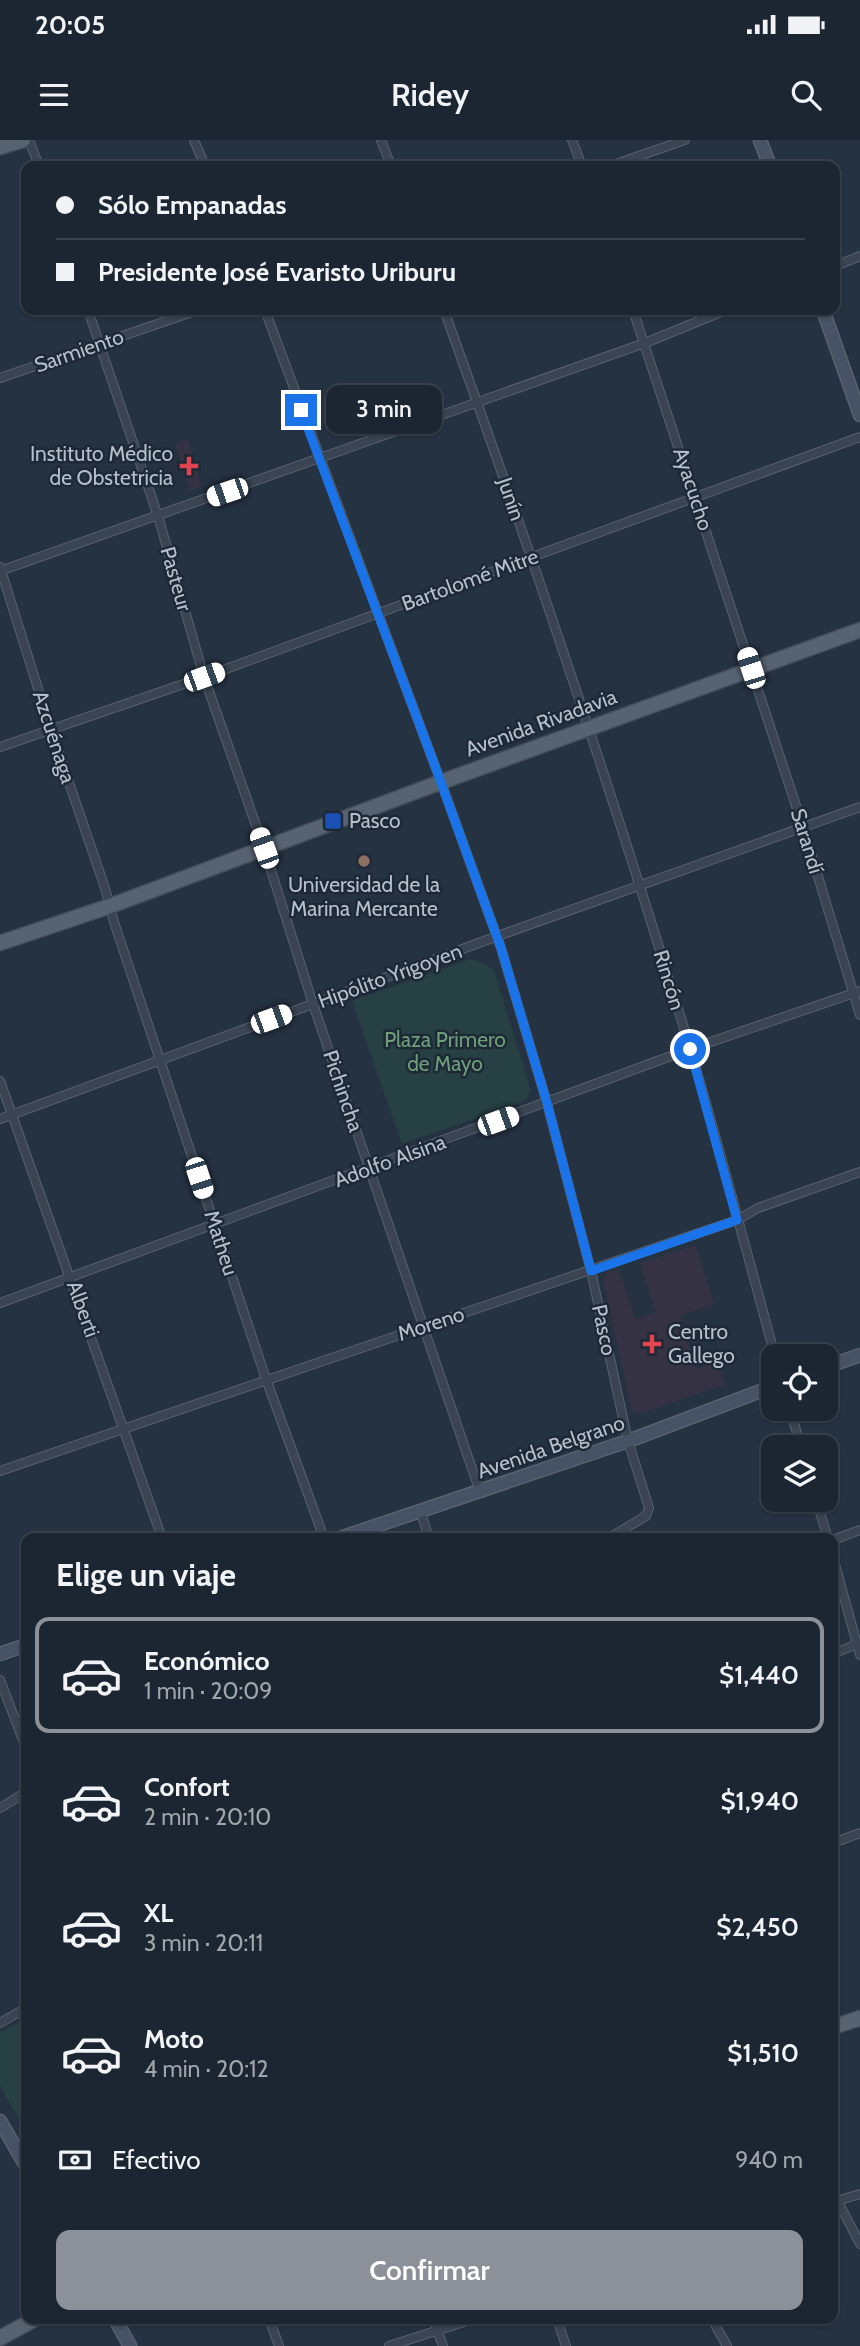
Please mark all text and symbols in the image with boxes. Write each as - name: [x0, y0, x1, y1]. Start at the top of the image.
- text: 20:05: [35, 9, 105, 41]
- text: Ridey: [391, 75, 469, 114]
- icon: menu: [35, 76, 73, 114]
- icon: search: [787, 76, 825, 114]
- text: Sólo Empanadas: [98, 189, 286, 221]
- text: Presidente José Evaristo Uriburu: [98, 256, 456, 288]
- street label: Sarmiento: [31, 324, 127, 377]
- callout: 3 min: [326, 386, 441, 434]
- route end: [285, 394, 317, 426]
- text: 3 min: [356, 395, 412, 423]
- place label: Instituto Médico de Obstetricia: [30, 441, 173, 490]
- street label: Ayacucho: [668, 444, 719, 533]
- marker: Instituto Médico de Obstetricia: [179, 456, 199, 476]
- street label: Junín: [492, 473, 530, 524]
- car: [204, 475, 251, 509]
- street label: Bartolomé Mitre: [398, 543, 542, 616]
- street label: Pasteur: [155, 544, 198, 614]
- car: [735, 645, 768, 691]
- car: [181, 660, 228, 694]
- street label: Avenida Rivadavia: [462, 684, 620, 762]
- street label: Azcuénaga: [28, 687, 81, 786]
- street label: Sarandí: [786, 805, 829, 877]
- place label: Pasco: [349, 808, 400, 833]
- marker: Pasco: [323, 811, 343, 831]
- car: [247, 825, 282, 871]
- marker: Universidad de la Marina Mercante: [356, 853, 372, 869]
- place label: Universidad de la Marina Mercante: [288, 872, 440, 921]
- street label: Hipólito Yrigoyen: [314, 938, 465, 1013]
- street label: Rincón: [649, 947, 690, 1013]
- car: [248, 1002, 295, 1036]
- park label: Plaza Primero de Mayo: [384, 1027, 506, 1076]
- route start: [674, 1033, 706, 1065]
- street label: Pichincha: [318, 1047, 369, 1135]
- car: [475, 1104, 522, 1138]
- street label: Adolfo Alsina: [331, 1129, 449, 1192]
- car: [183, 1155, 216, 1201]
- street label: Matheu: [199, 1207, 244, 1279]
- street label: Alberti: [62, 1277, 105, 1341]
- street label: Moreno: [394, 1301, 467, 1346]
- street label: Pasco: [587, 1302, 622, 1358]
- place label: Centro Gallego: [668, 1319, 735, 1368]
- marker: Centro Gallego: [642, 1334, 662, 1354]
- map controls: [761, 1344, 838, 1512]
- button: locate: [761, 1344, 838, 1421]
- street label: Avenida Belgrano: [474, 1410, 628, 1483]
- button: layers: [761, 1435, 838, 1512]
- text: Elige un viaje: [56, 1555, 236, 1594]
- icon: car: [60, 1644, 123, 1707]
- text: Económico: [144, 1645, 270, 1677]
- text: $1,440: [719, 1659, 799, 1691]
- text: 1 min · 20:09: [144, 1677, 272, 1705]
- icon: car: [60, 1770, 123, 1833]
- text: Confort: [144, 1771, 230, 1803]
- text: $1,940: [720, 1785, 799, 1817]
- text: 2 min · 20:10: [144, 1803, 271, 1831]
- icon: car: [60, 1896, 123, 1959]
- text: XL: [144, 1897, 173, 1929]
- text: $2,450: [716, 1911, 799, 1943]
- text: 3 min · 20:11: [144, 1929, 263, 1957]
- icon: car: [60, 2022, 123, 2085]
- text: Moto: [144, 2023, 204, 2055]
- text: $1,510: [727, 2037, 799, 2069]
- text: 4 min · 20:12: [144, 2055, 269, 2083]
- icon: cash: [56, 2141, 94, 2179]
- text: Efectivo: [112, 2144, 201, 2176]
- text: 940 m: [735, 2146, 803, 2174]
- button: Confirmar: [56, 2230, 803, 2310]

